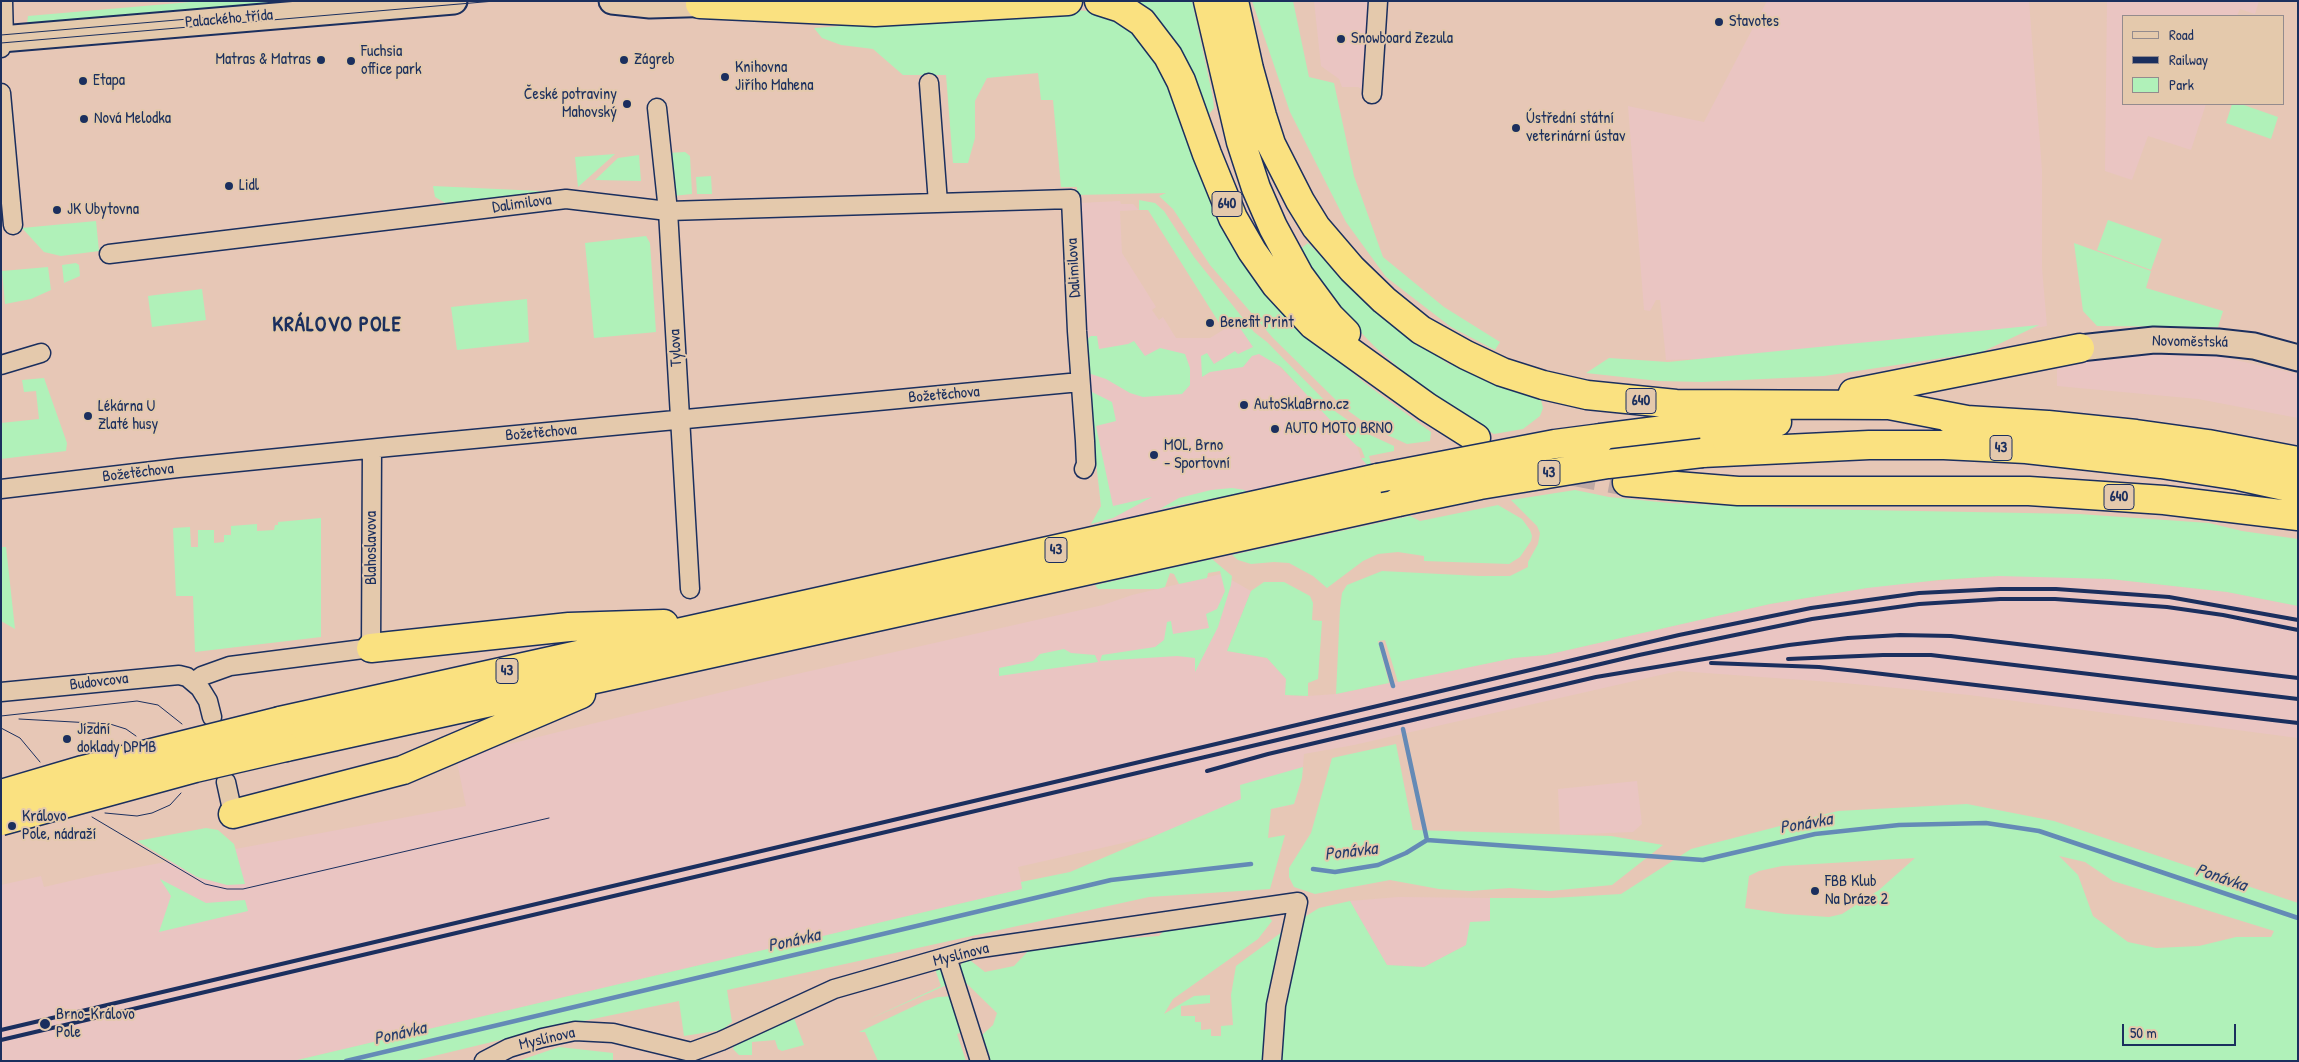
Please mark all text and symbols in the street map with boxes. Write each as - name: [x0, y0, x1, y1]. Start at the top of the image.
- street label: Palackého třída: [184, 6, 274, 32]
- place label: Stavotes: [1729, 12, 1779, 32]
- legend: [2122, 15, 2284, 105]
- marker: Stavotes: [1713, 16, 1725, 28]
- text: Road: [2169, 24, 2194, 45]
- place label: Snowboard Zezula: [1351, 29, 1453, 49]
- marker: Snowboard Zezula: [1335, 33, 1347, 45]
- place label: Fuchsia office park: [361, 42, 422, 80]
- text: Railway: [2169, 49, 2208, 70]
- place label: Matras & Matras: [215, 50, 311, 70]
- place label: Zágreb: [634, 50, 675, 70]
- marker: Matras & Matras: [315, 54, 327, 66]
- marker: Zágreb: [618, 54, 630, 66]
- marker: Fuchsia office park: [345, 55, 357, 67]
- place label: Knihovna Jiřího Mahena: [735, 58, 813, 96]
- place label: Etapa: [93, 71, 125, 91]
- marker: Knihovna Jiřího Mahena: [719, 71, 731, 83]
- text: Park: [2169, 74, 2194, 95]
- marker: Etapa: [77, 75, 89, 87]
- place label: České potraviny Mahovský: [524, 85, 617, 123]
- marker: České potraviny Mahovský: [621, 98, 633, 110]
- place label: Nová Melodka: [94, 109, 171, 129]
- place label: Ústřední státní veterinární ústav: [1526, 109, 1625, 147]
- marker: Nová Melodka: [78, 113, 90, 125]
- marker: Ústřední státní veterinární ústav: [1510, 122, 1522, 134]
- place label: Lidl: [239, 176, 259, 196]
- marker: Lidl: [223, 180, 235, 192]
- street label: Dalimilova: [491, 190, 553, 218]
- road number: 640: [1212, 192, 1242, 216]
- place label: JK Ubytovna: [67, 200, 139, 220]
- marker: JK Ubytovna: [51, 204, 63, 216]
- street label: Dalimilova: [1063, 238, 1085, 298]
- district label: KRÁLOVO POLE: [271, 312, 403, 338]
- place label: Benefit Print: [1220, 313, 1294, 333]
- marker: Benefit Print: [1204, 317, 1216, 329]
- street label: Tylova: [665, 329, 687, 367]
- street label: Novoměstská: [2152, 332, 2228, 352]
- street label: Božetěchova: [907, 382, 981, 408]
- road number: 640: [1626, 388, 1656, 414]
- place label: AutoSklaBrno.cz: [1254, 395, 1349, 415]
- place label: Lékárna U Zlaté husy: [98, 397, 158, 435]
- marker: AutoSklaBrno.cz: [1238, 399, 1250, 411]
- marker: Lékárna U Zlaté husy: [82, 410, 94, 422]
- place label: AUTO MOTO BRNO: [1285, 419, 1393, 439]
- street label: Božetěchova: [504, 420, 578, 446]
- marker: AUTO MOTO BRNO: [1269, 423, 1281, 435]
- place label: MOL, Brno - Sportovní: [1164, 436, 1230, 474]
- road number: 43: [1990, 436, 2012, 460]
- marker: MOL, Brno - Sportovní: [1148, 449, 1160, 461]
- street label: Božetěchova: [101, 459, 175, 487]
- road number: 43: [1538, 460, 1560, 486]
- road number: 640: [2104, 484, 2134, 510]
- street label: Blahoslavova: [362, 511, 382, 585]
- road number: 43: [1045, 538, 1067, 562]
- road number: 43: [496, 658, 518, 684]
- street label: Budovcova: [69, 669, 129, 695]
- place label: Jízdní doklady DPMB: [77, 720, 156, 758]
- marker: Jízdní doklady DPMB: [61, 733, 73, 745]
- place label: Královo Pole, nádraží: [22, 807, 96, 845]
- water label: Ponávka: [1778, 809, 1834, 839]
- marker: Královo Pole, nádraží: [6, 820, 18, 832]
- water label: Ponávka: [1323, 838, 1379, 866]
- water label: Ponávka: [2193, 859, 2249, 897]
- place label: FBB Klub Na Dráze 2: [1825, 872, 1888, 910]
- marker: FBB Klub Na Dráze 2: [1809, 885, 1821, 897]
- water label: Ponávka: [766, 925, 822, 957]
- street label: Myslínova: [931, 939, 991, 971]
- place label: Brno-Královo Pole: [56, 1005, 135, 1043]
- scale bar: [2124, 1014, 2238, 1046]
- marker: Brno-Královo Pole: [38, 1017, 52, 1031]
- water label: Ponávka: [372, 1018, 428, 1050]
- text: 50 m: [2130, 1022, 2157, 1043]
- street label: Myslínova: [517, 1023, 577, 1055]

